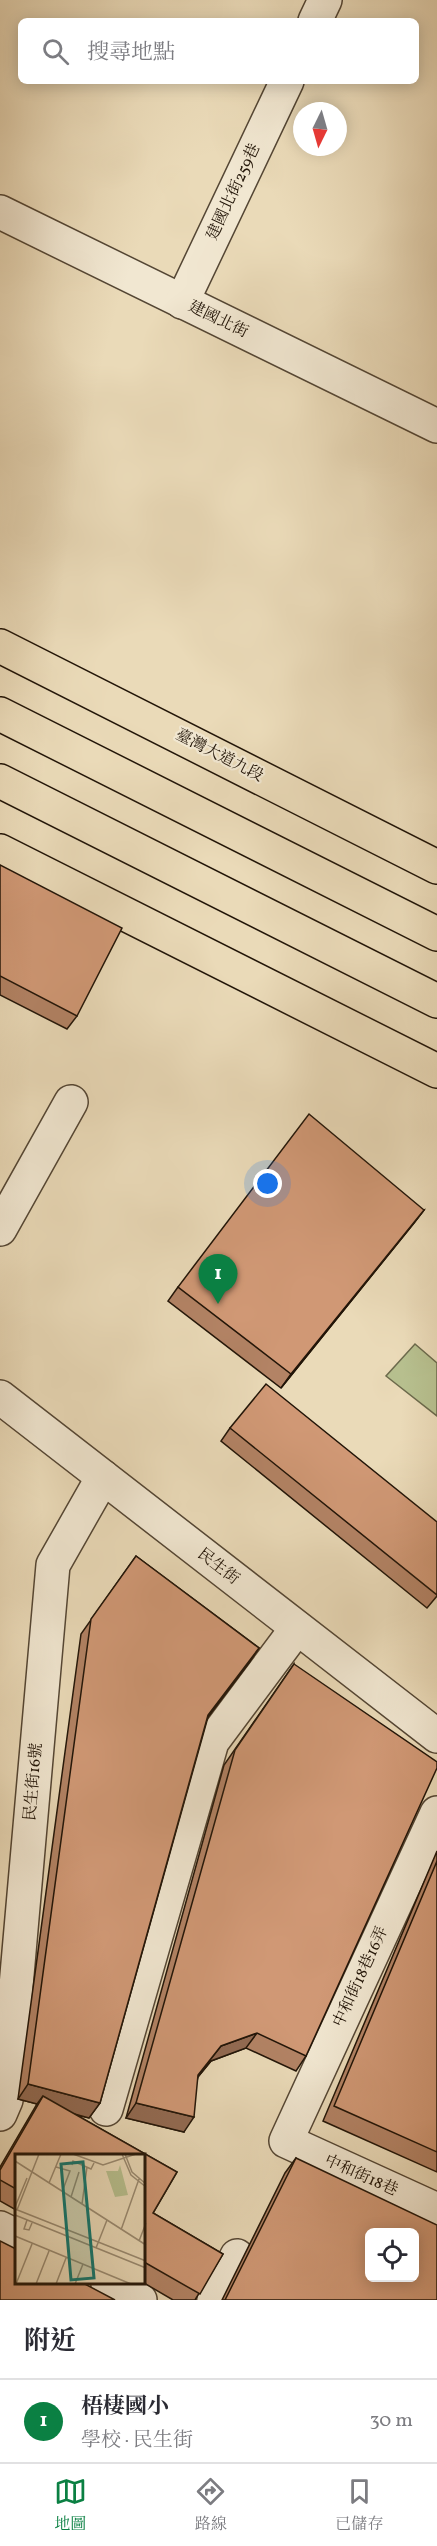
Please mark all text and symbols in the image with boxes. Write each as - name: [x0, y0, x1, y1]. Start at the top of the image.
- search box: [18, 18, 419, 84]
- icon: search: [39, 35, 72, 68]
- text: 搜尋地點: [87, 38, 175, 69]
- north arrow: [293, 102, 347, 156]
- street label: 建國北街259巷: [202, 140, 266, 244]
- street label: 建國北街: [184, 296, 252, 344]
- street label: 臺灣大道九段: [171, 724, 267, 788]
- your location: [253, 1169, 282, 1198]
- pin: 1: [198, 1254, 238, 1304]
- street label: 民生街: [192, 1544, 244, 1590]
- street label: 民生街16號: [20, 1742, 48, 1822]
- street label: 中和街18巷16弄: [328, 1923, 394, 2031]
- street label: 中和街18巷: [321, 2150, 401, 2202]
- inset map: [15, 2154, 146, 2285]
- map controls: [365, 2228, 419, 2282]
- button: locate: [365, 2228, 419, 2282]
- text: 附近: [24, 2324, 76, 2360]
- text: 梧棲國小: [81, 2392, 169, 2423]
- text: 1: [39, 2407, 48, 2435]
- text: 30 m: [369, 2407, 413, 2435]
- text: 學校 · 民生街: [81, 2427, 193, 2455]
- tab: 地圖: [54, 2475, 87, 2536]
- tab: 路線: [194, 2475, 227, 2536]
- tab: 已儲存: [335, 2475, 383, 2536]

